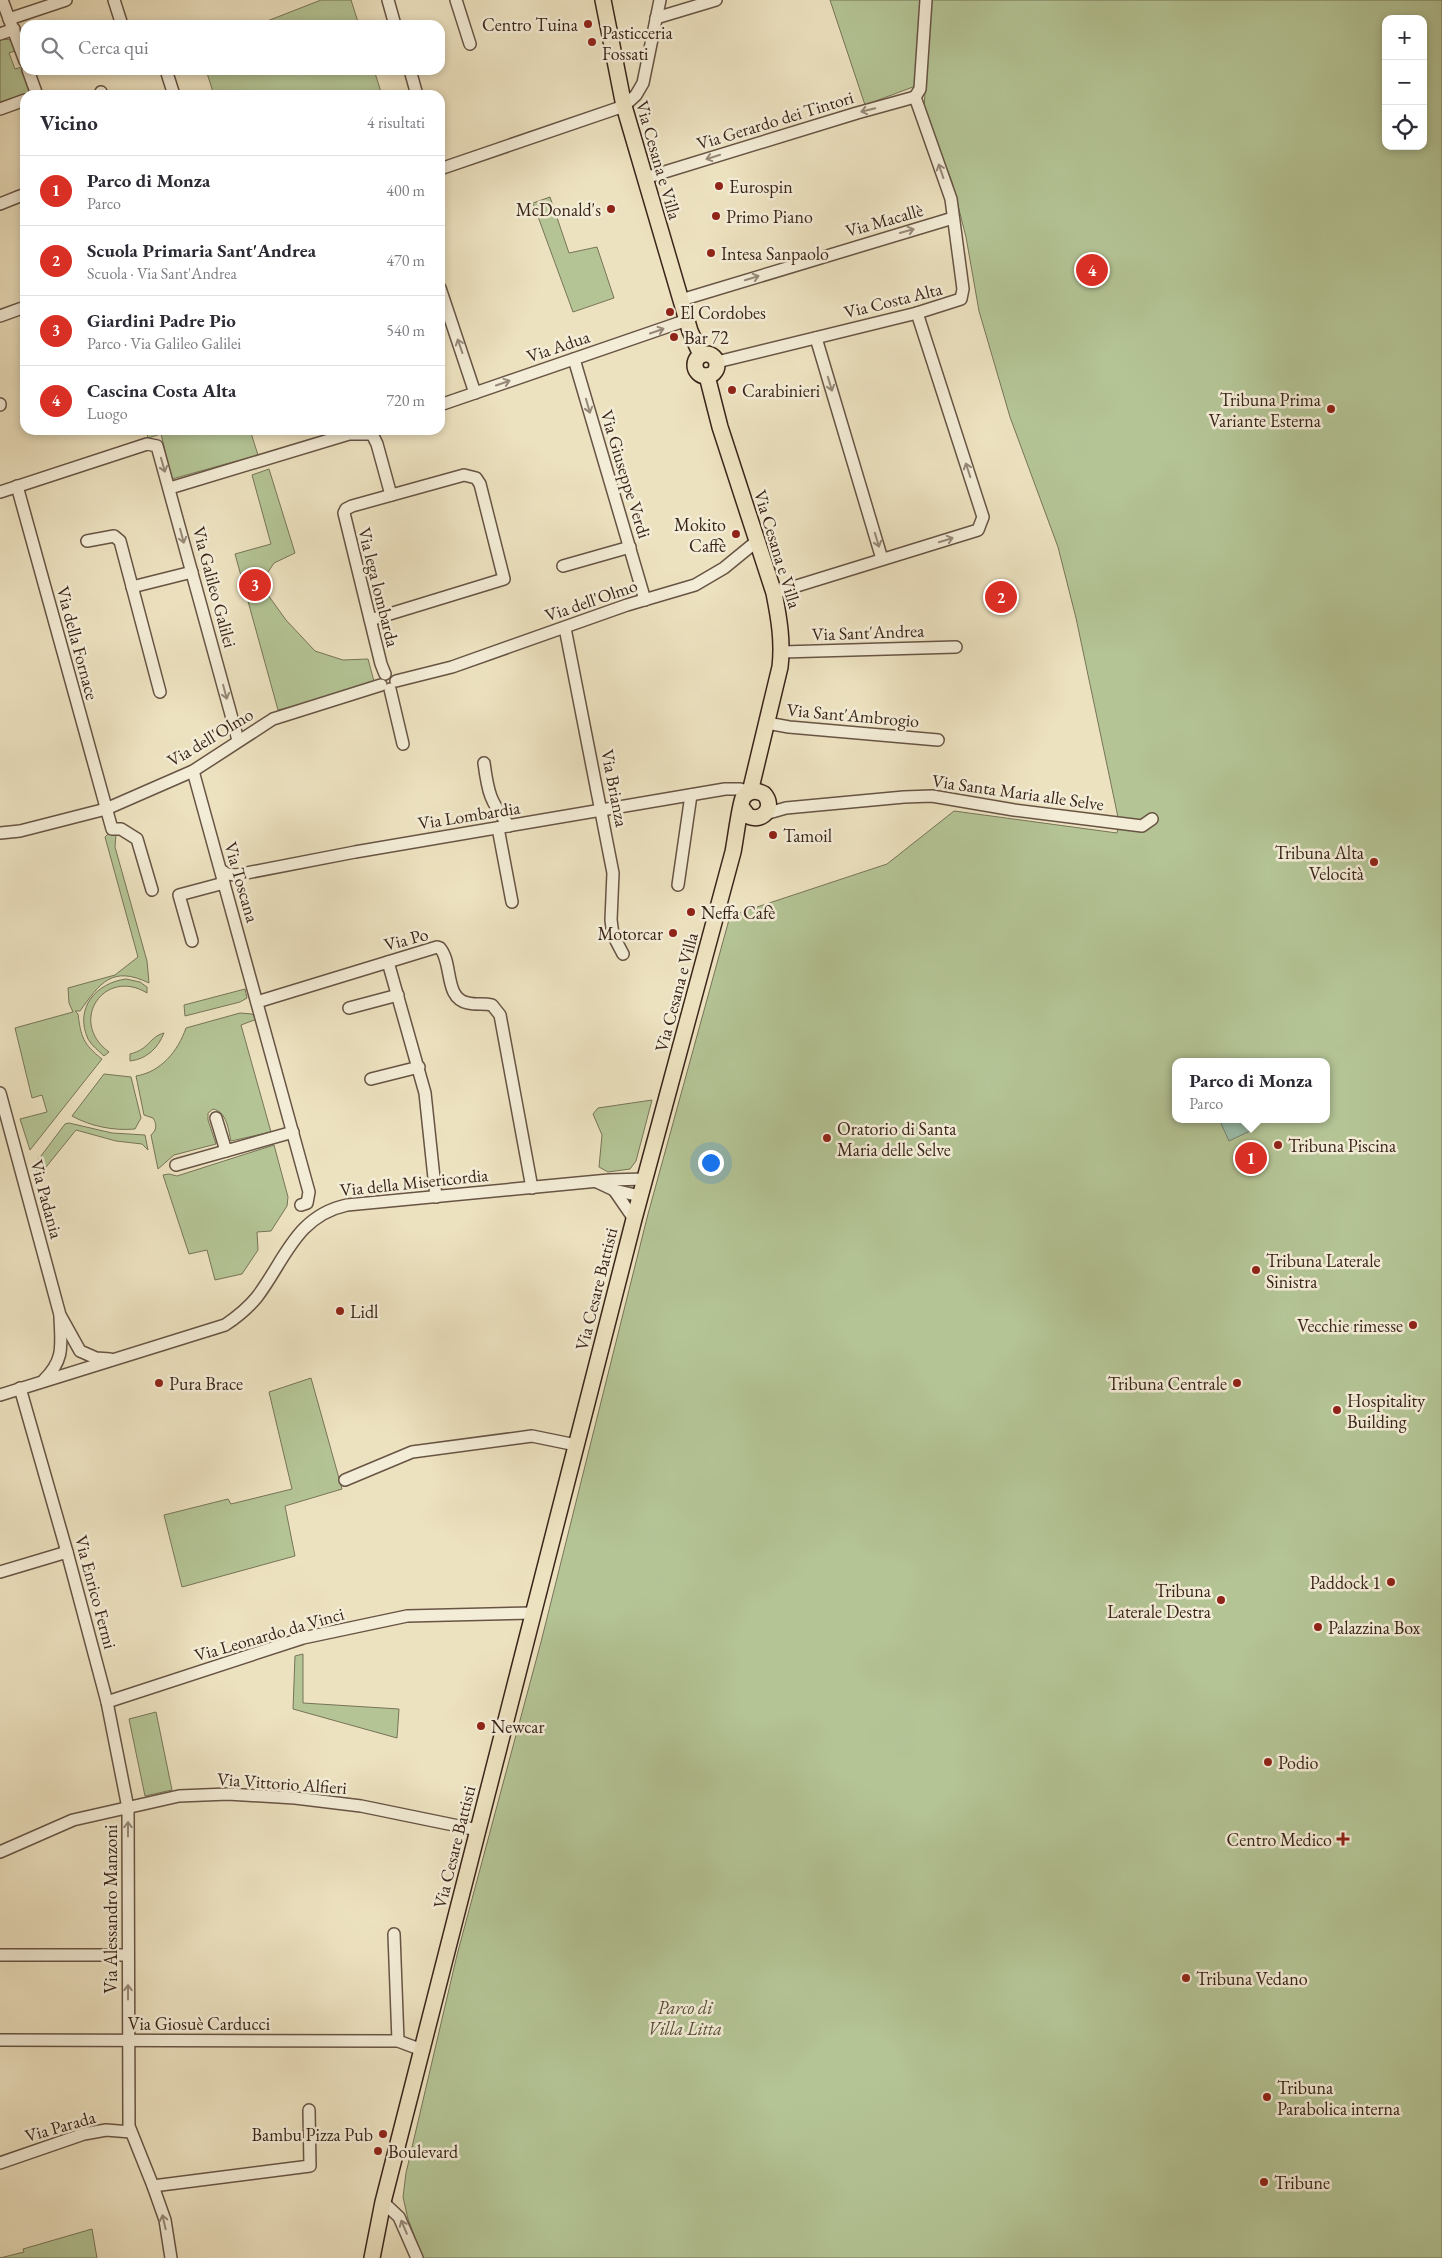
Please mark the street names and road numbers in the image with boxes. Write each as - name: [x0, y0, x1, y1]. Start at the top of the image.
- street label: Via Gerardo dei Tintori: [694, 85, 857, 155]
- street label: Via Cesana e Villa: [631, 98, 687, 223]
- street label: Via Macallè: [842, 198, 926, 242]
- street label: Via Costa Alta: [841, 276, 945, 323]
- street label: Via Adua: [523, 324, 593, 367]
- street label: Via Giuseppe Verdi: [596, 407, 657, 541]
- street label: Via Cesana e Villa: [749, 487, 807, 612]
- street label: Via Galileo Galilei: [188, 524, 242, 651]
- street label: Via lega lombarda: [353, 525, 405, 650]
- street label: Via dell'Olmo: [542, 573, 640, 627]
- street label: Via della Fornace: [52, 584, 104, 702]
- street label: Via Sant'Andrea: [811, 619, 925, 645]
- street label: Via Sant'Ambrogio: [786, 698, 920, 732]
- street label: Via dell'Olmo: [163, 702, 257, 772]
- street label: Via Brianza: [596, 747, 634, 830]
- street label: Via Santa Maria alle Selve: [931, 769, 1105, 815]
- street label: Via Lombardia: [416, 795, 523, 834]
- street label: Via Toscana: [220, 839, 265, 926]
- street label: Via Po: [381, 922, 431, 956]
- street label: Via Cesana e Villa: [649, 929, 703, 1054]
- street label: Via Padania: [25, 1157, 69, 1242]
- street label: Via della Misericordia: [339, 1163, 490, 1201]
- street label: Via Cesare Battisti: [570, 1225, 623, 1353]
- street label: Via Enrico Fermi: [70, 1533, 122, 1652]
- street label: Via Leonardo da Vinci: [191, 1601, 347, 1666]
- street label: Via Vittorio Alfieri: [216, 1767, 348, 1799]
- street label: Via Cesare Battisti: [428, 1783, 481, 1911]
- street label: Via Alessandro Manzoni: [99, 1824, 122, 1993]
- street label: Via Giosuè Carducci: [128, 2012, 271, 2035]
- street label: Via Parada: [22, 2105, 99, 2147]

